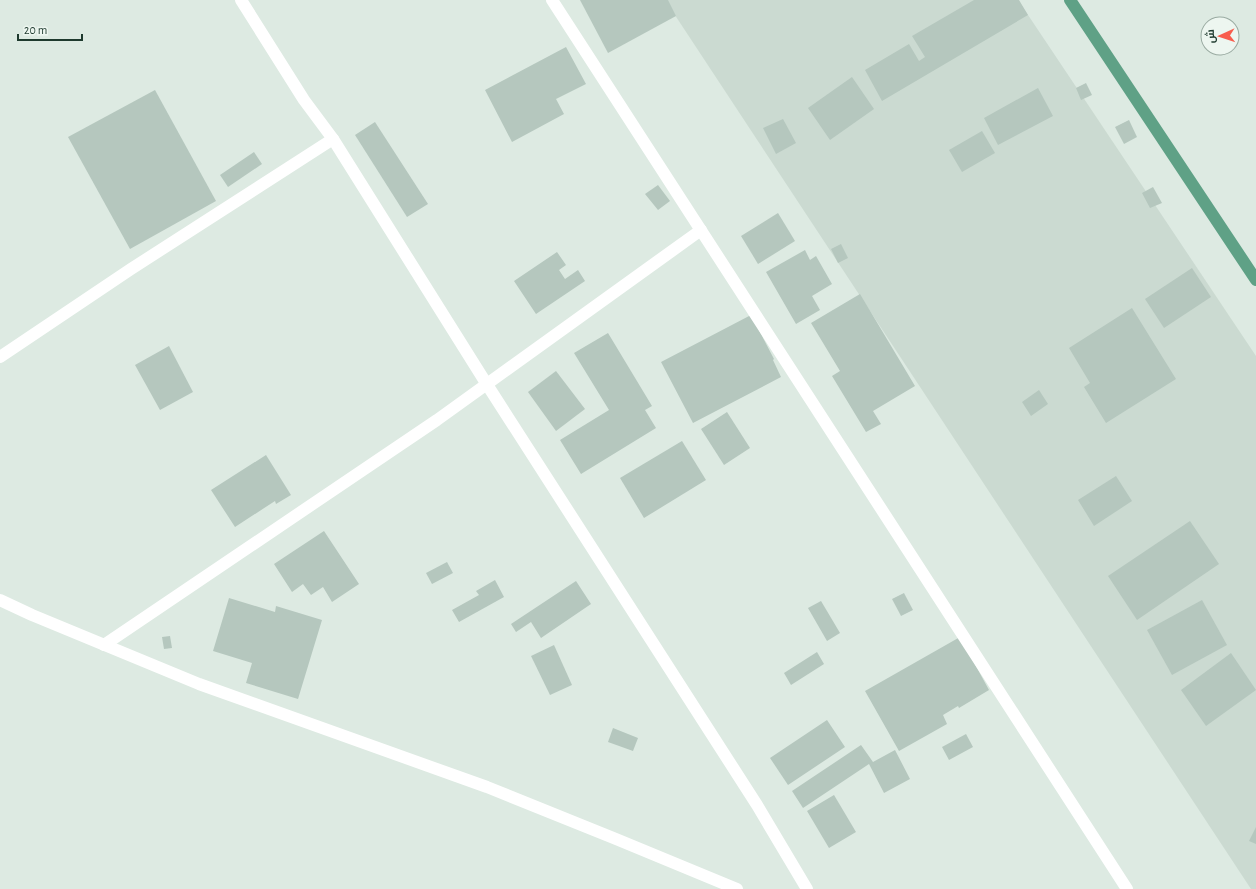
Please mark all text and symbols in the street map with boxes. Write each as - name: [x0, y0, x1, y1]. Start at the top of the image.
- scale bar: [18, 16, 82, 42]
- north arrow: [1200, 16, 1240, 56]
- text: 20 m: [24, 24, 47, 36]
- text: ش: [1205, 29, 1217, 44]

